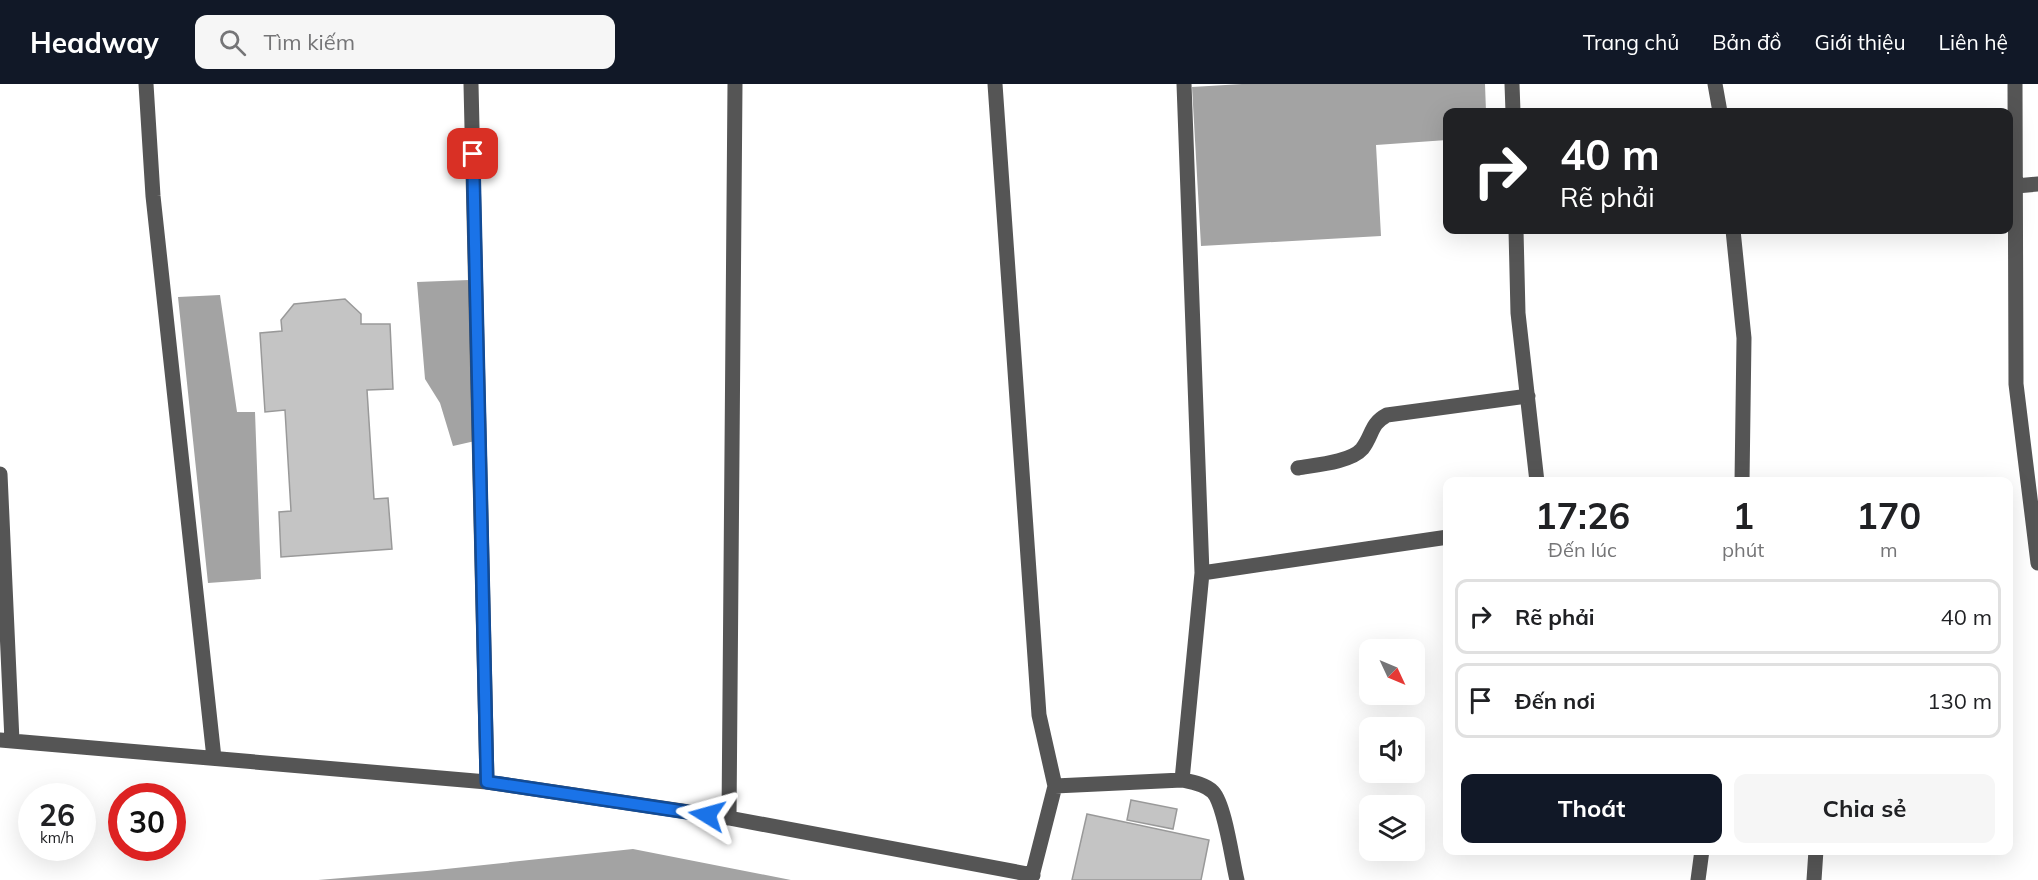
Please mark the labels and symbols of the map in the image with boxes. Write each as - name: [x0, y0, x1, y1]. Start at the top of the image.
- pin: [447, 128, 498, 179]
- north arrow: [1359, 639, 1425, 705]
- speed limit sign: 30: [108, 783, 186, 861]
- position arrow: [675, 783, 739, 847]

